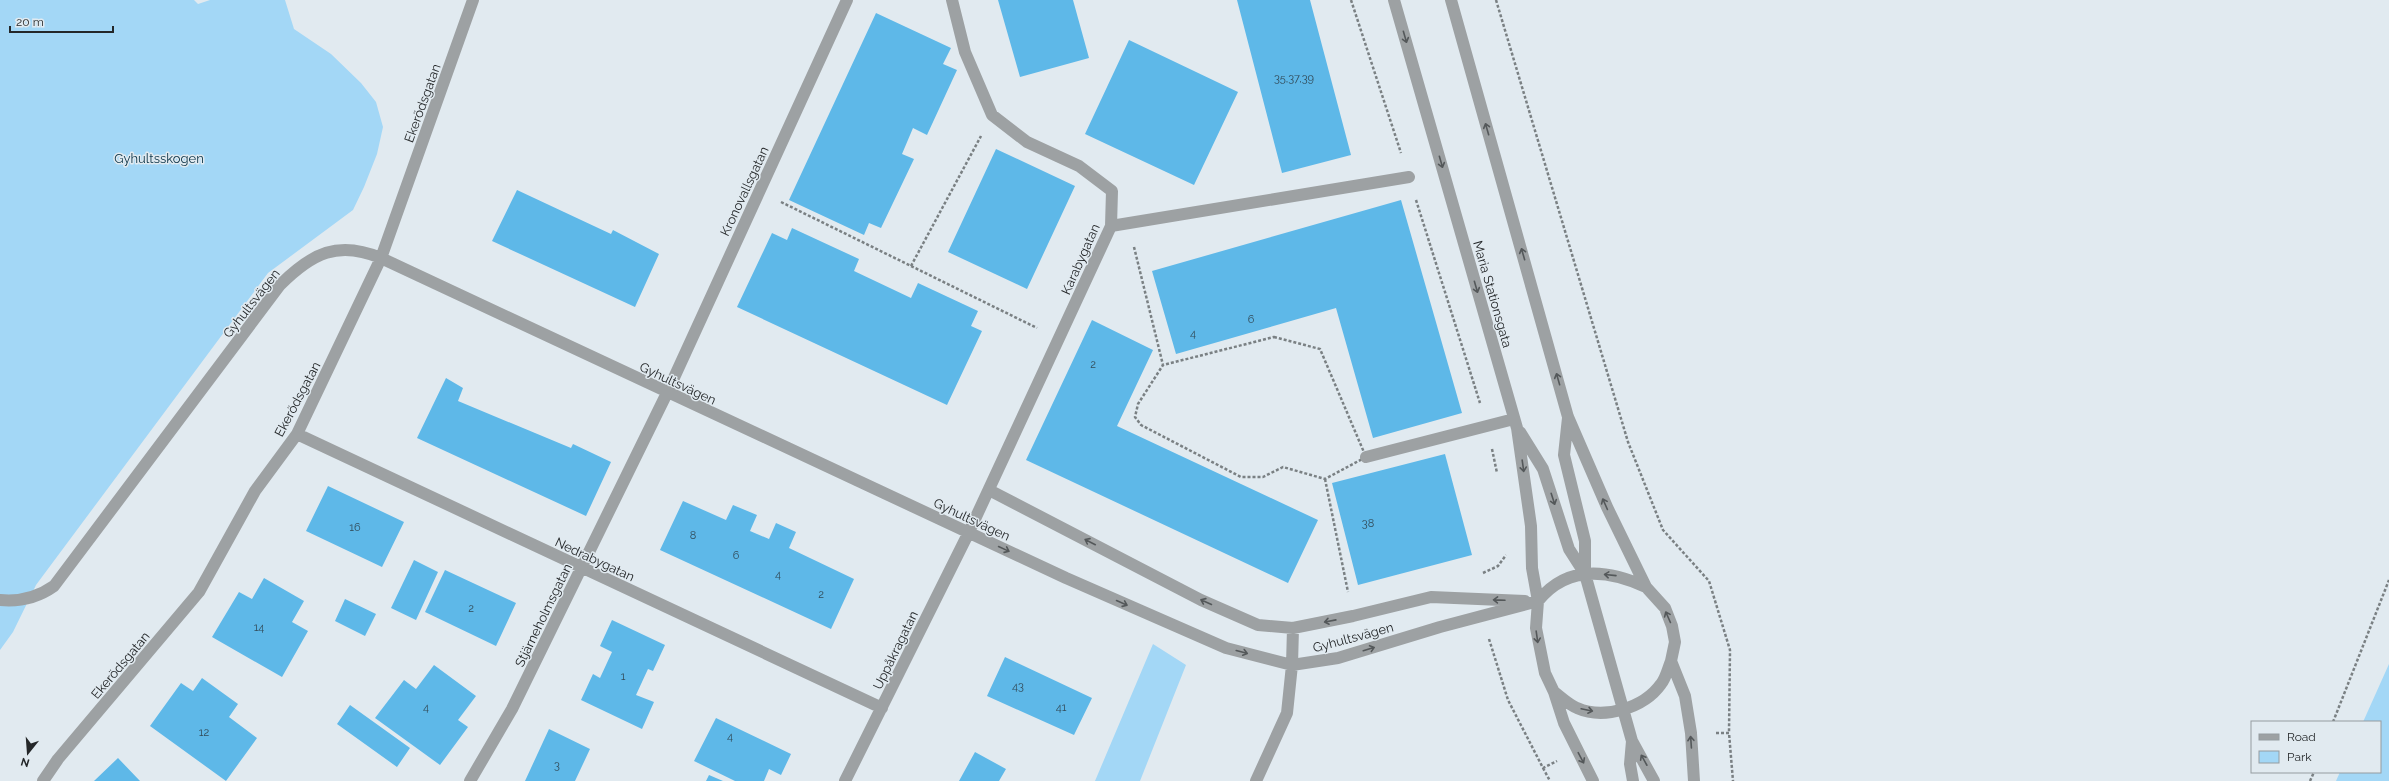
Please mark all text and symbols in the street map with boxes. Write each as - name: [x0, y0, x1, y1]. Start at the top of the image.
- scale bar: [10, 8, 113, 34]
- text: 20 m: [16, 15, 44, 29]
- one-way arrow: [1402, 31, 1409, 44]
- street label: Ekerödsgatan: [401, 62, 444, 145]
- house number: 35,37,39: [1274, 72, 1314, 85]
- one-way arrow: [1483, 123, 1491, 136]
- street label: Kronovallsgatan: [717, 144, 772, 238]
- park label: Gyhultsskogen: [114, 151, 204, 166]
- one-way arrow: [1437, 156, 1445, 169]
- street label: Karabygatan: [1058, 222, 1103, 297]
- street label: Maria Stationsgata: [1470, 239, 1515, 349]
- one-way arrow: [1519, 248, 1526, 261]
- street label: Gyhultsvägen: [220, 266, 283, 340]
- one-way arrow: [1473, 281, 1481, 294]
- house number: 6: [1248, 313, 1255, 326]
- house number: 4: [1190, 327, 1196, 340]
- house number: 2: [1090, 358, 1096, 371]
- street label: Ekerödsgatan: [271, 359, 323, 439]
- street label: Gyhultsvägen: [637, 359, 718, 408]
- one-way arrow: [1554, 373, 1562, 386]
- one-way arrow: [1519, 459, 1527, 472]
- one-way arrow: [1550, 493, 1557, 506]
- street label: Gyhultsvägen: [931, 495, 1012, 544]
- one-way arrow: [1601, 498, 1609, 510]
- house number: 38: [1362, 517, 1374, 530]
- house number: 16: [349, 521, 361, 534]
- house number: 8: [690, 529, 696, 542]
- street label: Nedrabygatan: [553, 534, 637, 584]
- one-way arrow: [1085, 538, 1097, 546]
- one-way arrow: [998, 546, 1010, 553]
- house number: 6: [733, 549, 740, 562]
- street label: Stjärneholmsgatan: [512, 561, 575, 669]
- house number: 4: [775, 568, 781, 581]
- one-way arrow: [1603, 572, 1616, 579]
- house number: 2: [818, 588, 824, 601]
- one-way arrow: [1493, 596, 1506, 604]
- one-way arrow: [1200, 598, 1212, 605]
- one-way arrow: [1116, 600, 1128, 607]
- house number: 2: [468, 602, 474, 615]
- street label: Uppåkragatan: [870, 609, 921, 692]
- one-way arrow: [1664, 611, 1671, 623]
- one-way arrow: [1324, 617, 1337, 625]
- street label: Gyhultsvägen: [1311, 620, 1395, 655]
- house number: 14: [254, 621, 264, 634]
- street label: Ekerödsgatan: [88, 629, 153, 702]
- one-way arrow: [1533, 630, 1541, 643]
- one-way arrow: [1362, 645, 1375, 652]
- one-way arrow: [1236, 649, 1249, 657]
- house number: 1: [621, 670, 626, 683]
- house number: 43: [1012, 680, 1024, 693]
- house number: 4: [423, 701, 429, 714]
- house number: 41: [1056, 701, 1067, 714]
- one-way arrow: [1581, 707, 1594, 715]
- legend: [2251, 721, 2381, 773]
- house number: 12: [199, 726, 209, 739]
- house number: 4: [727, 730, 733, 743]
- text: Road: [2287, 730, 2316, 744]
- north arrow: [8, 733, 48, 773]
- one-way arrow: [1688, 736, 1695, 749]
- text: Park: [2287, 750, 2312, 764]
- one-way arrow: [1578, 752, 1585, 764]
- one-way arrow: [1639, 754, 1647, 766]
- text: N: [19, 755, 31, 770]
- house number: 3: [554, 759, 560, 772]

